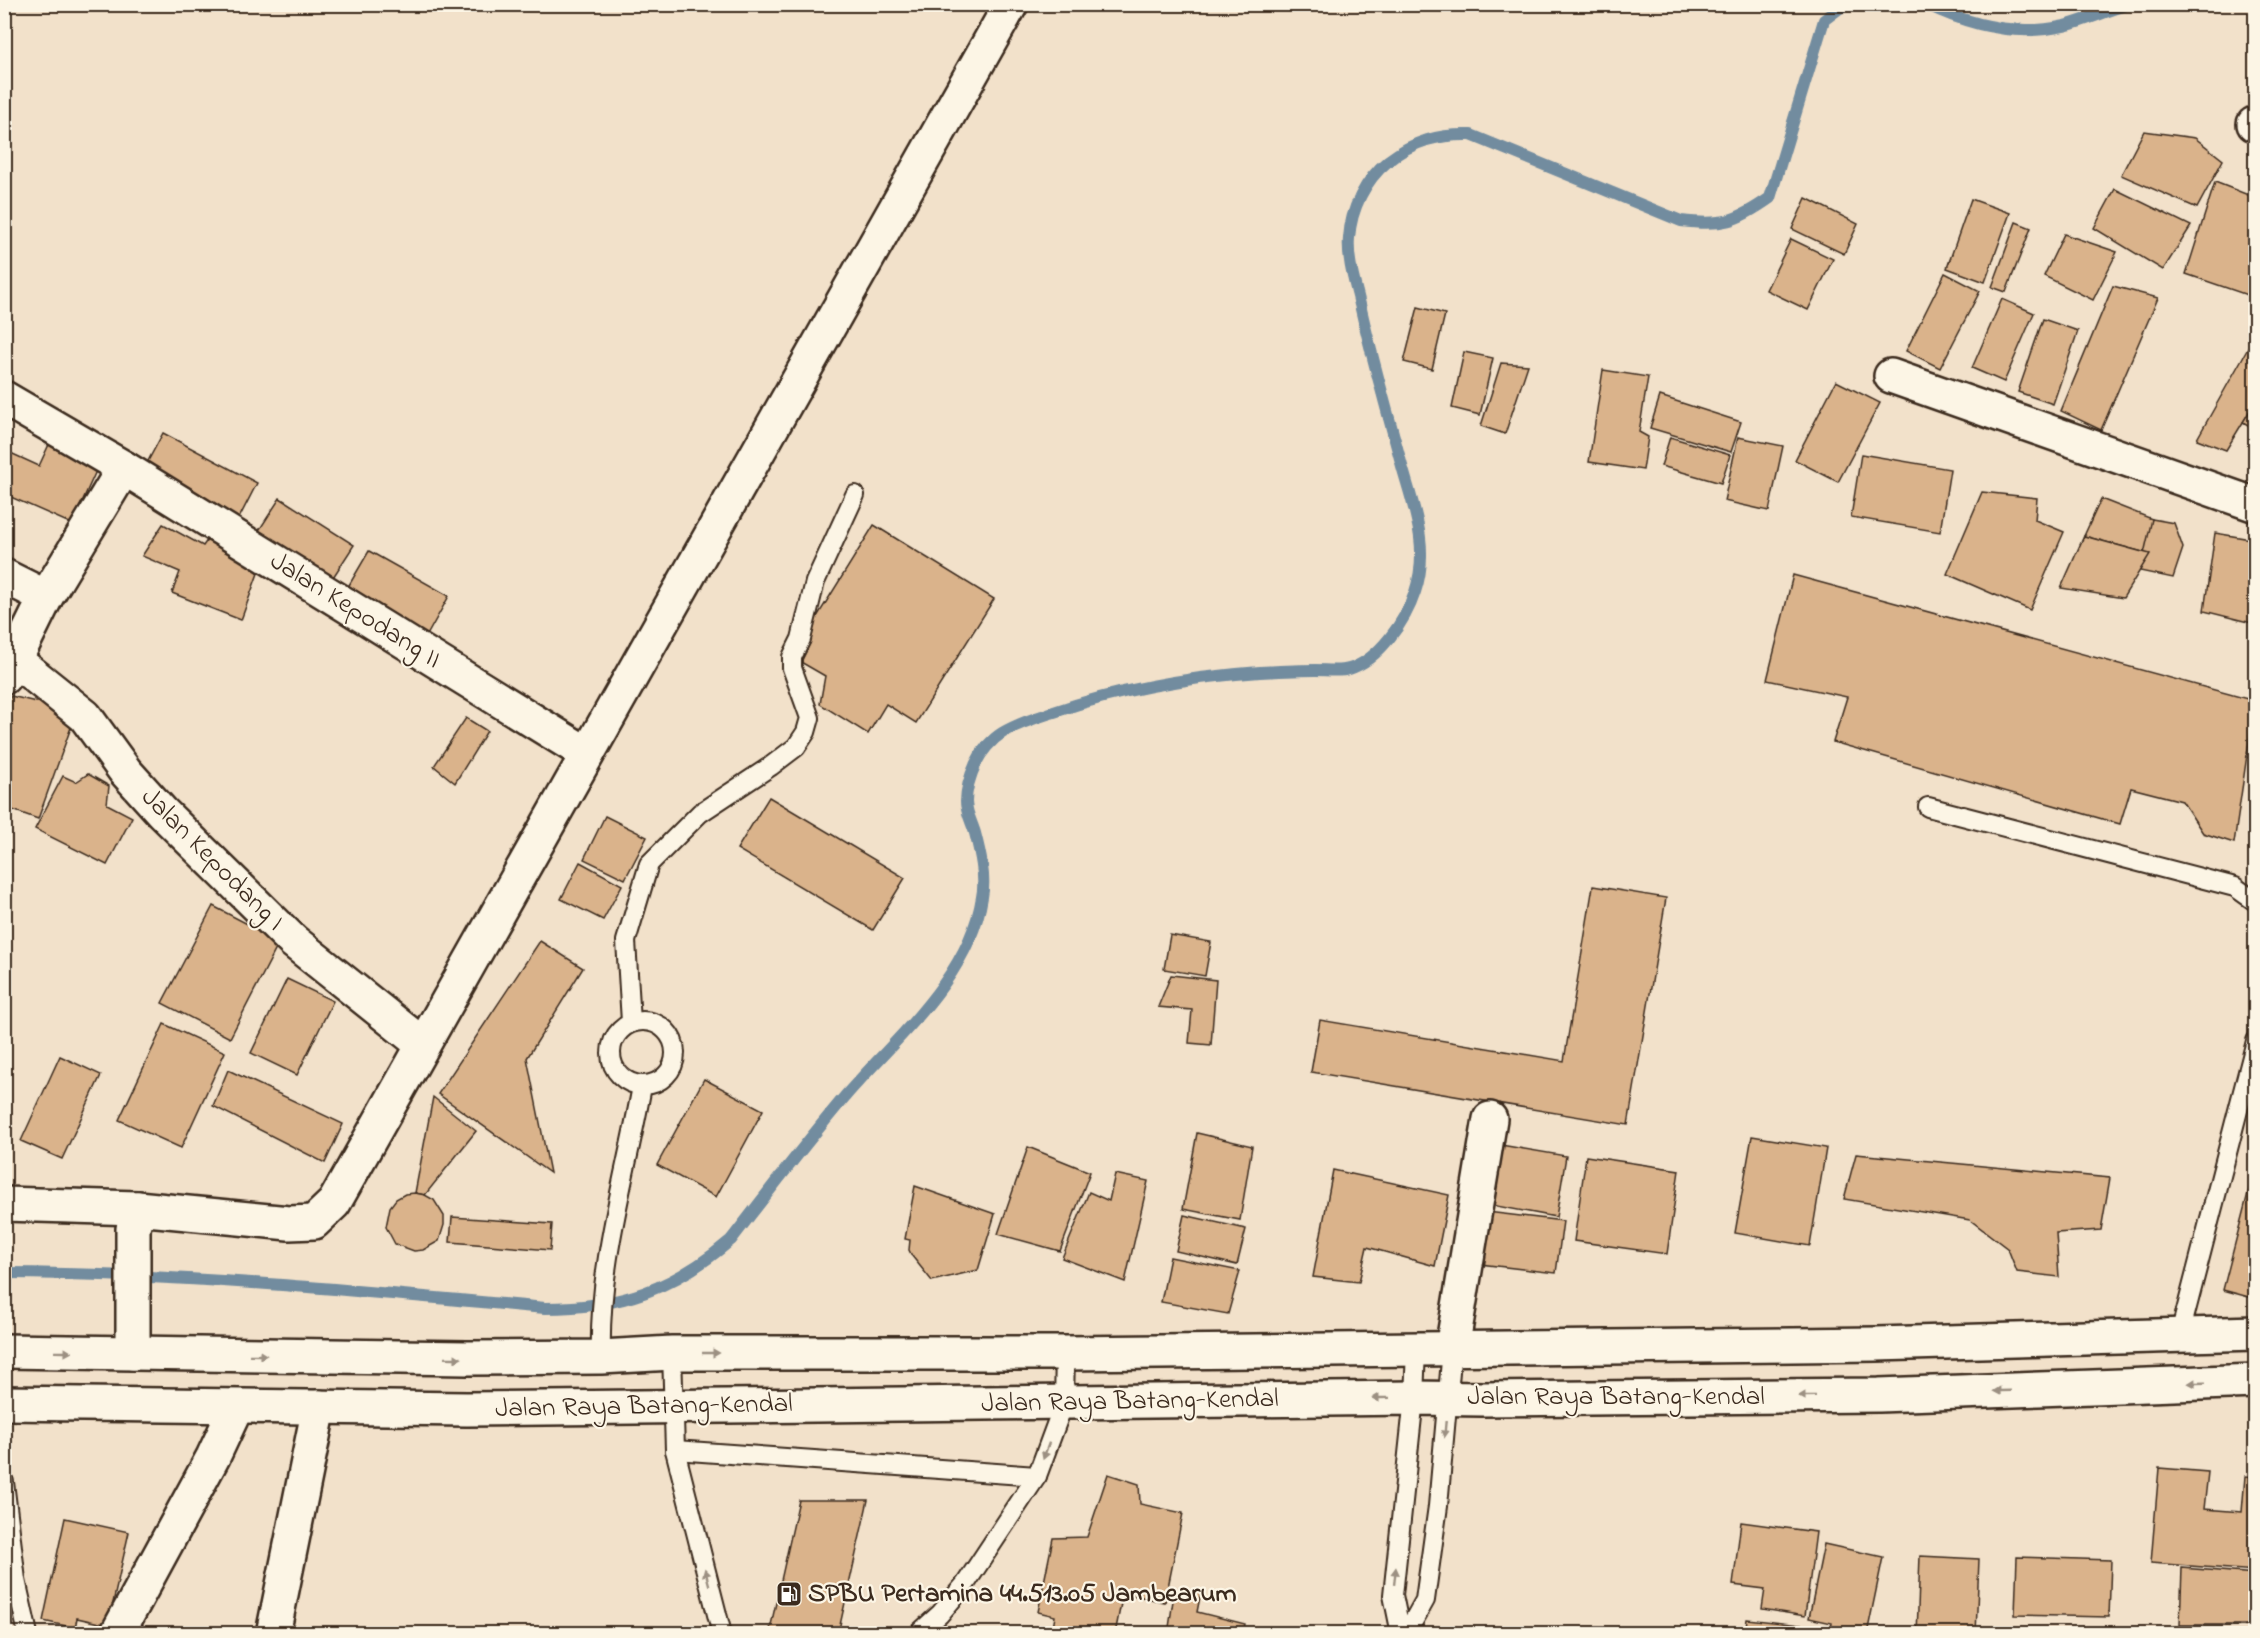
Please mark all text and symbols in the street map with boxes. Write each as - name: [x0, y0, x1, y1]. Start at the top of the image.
- street label: Jalan Kepodang II: [262, 543, 448, 679]
- street label: Jalan Kepodang I: [131, 779, 293, 941]
- one-way arrow: [53, 1347, 72, 1357]
- one-way arrow: [701, 1348, 720, 1358]
- one-way arrow: [248, 1350, 267, 1360]
- one-way arrow: [443, 1353, 462, 1363]
- street label: Jalan Raya Batang-Kendal: [1467, 1378, 1765, 1417]
- one-way arrow: [2188, 1379, 2207, 1388]
- street label: Jalan Raya Batang-Kendal: [981, 1380, 1279, 1424]
- street label: Jalan Raya Batang-Kendal: [495, 1385, 793, 1429]
- one-way arrow: [1993, 1386, 2012, 1395]
- one-way arrow: [1798, 1391, 1817, 1401]
- one-way arrow: [1372, 1393, 1391, 1403]
- one-way arrow: [1440, 1419, 1450, 1438]
- one-way arrow: [1041, 1442, 1051, 1460]
- one-way arrow: [1390, 1566, 1400, 1585]
- one-way arrow: [702, 1568, 711, 1586]
- place label: SPBU Pertamina 44.513.05 Jambearum: [808, 1575, 1237, 1614]
- fuel station icon: SPBU Pertamina 44.513.05 Jambearum: [774, 1579, 804, 1609]

